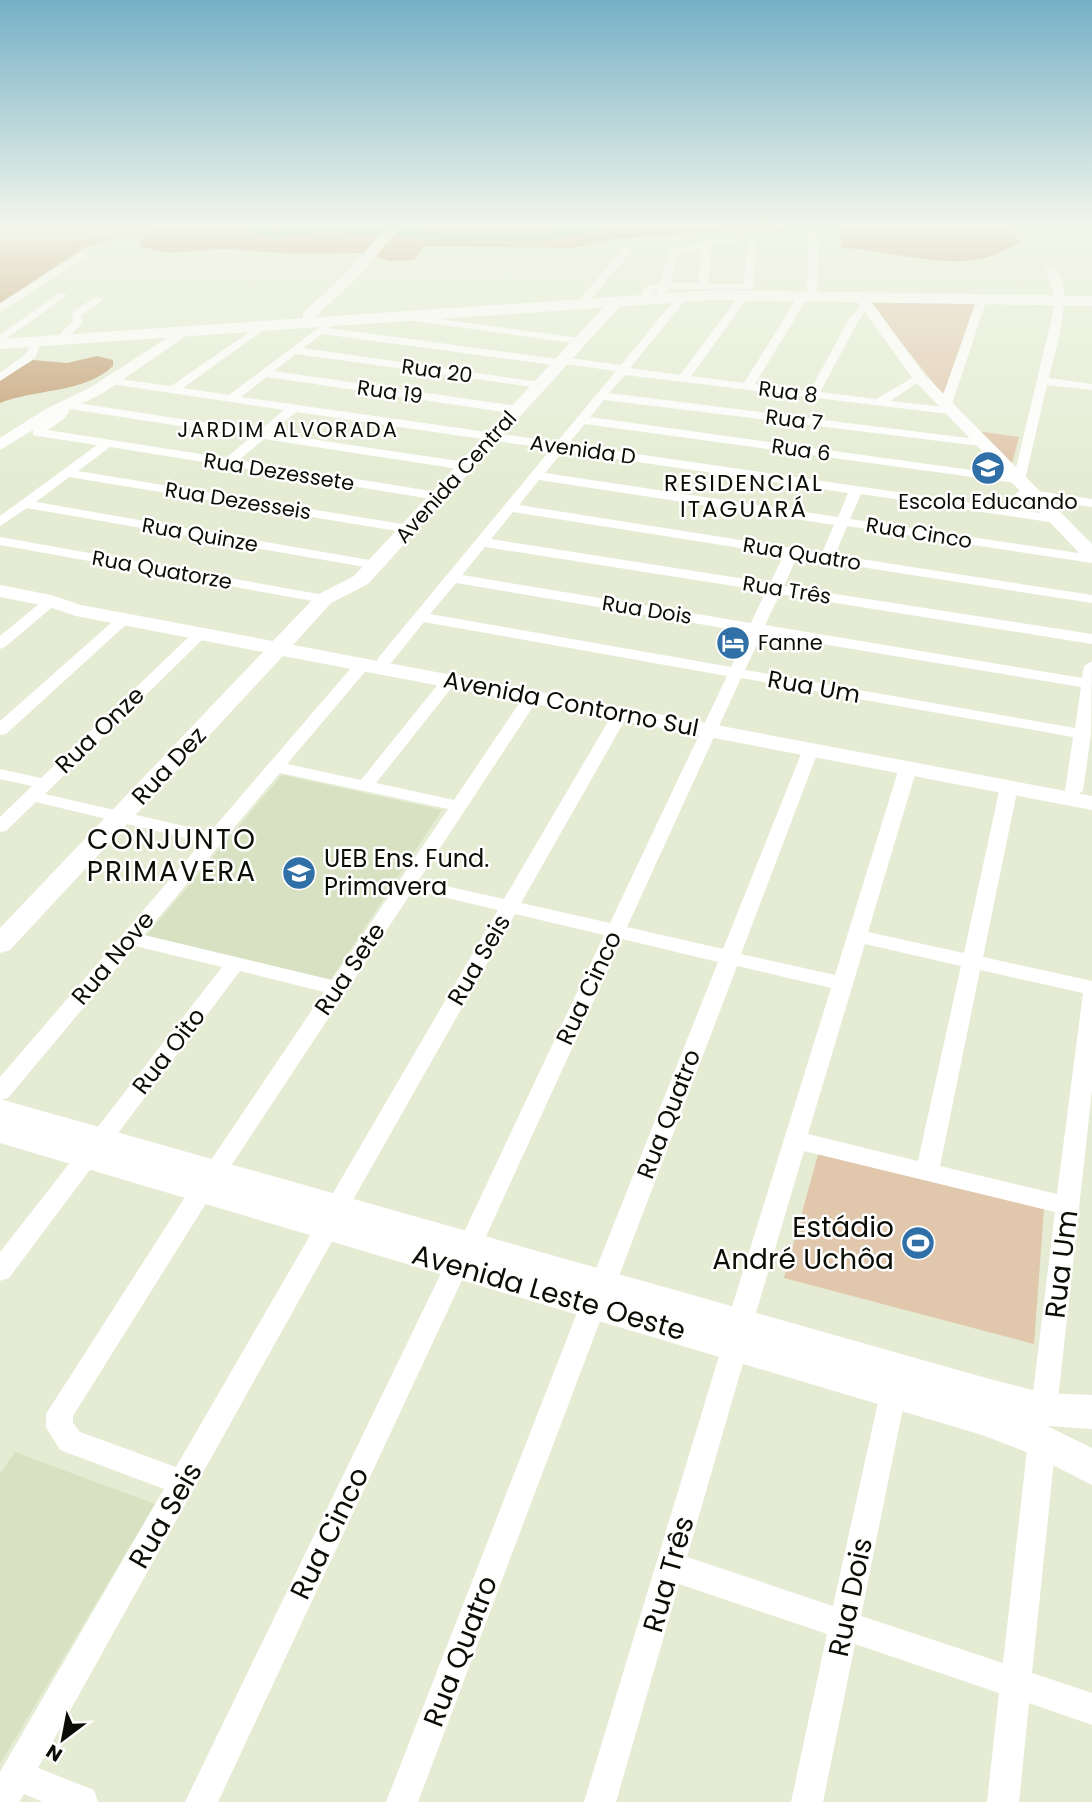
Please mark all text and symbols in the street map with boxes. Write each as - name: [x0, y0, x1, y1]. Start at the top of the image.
- street label: Rua 20: [400, 351, 474, 390]
- street label: Rua 19: [355, 373, 425, 410]
- street label: Rua 8: [757, 374, 819, 410]
- street label: Rua 7: [764, 402, 824, 437]
- street label: Avenida Central: [388, 404, 523, 549]
- district label: JARDIM ALVORADA: [177, 415, 399, 444]
- street label: Avenida D: [528, 428, 638, 471]
- street label: Rua 6: [770, 431, 832, 468]
- street label: Rua Dezessete: [202, 445, 356, 498]
- school or university icon: Escola Educando: [969, 449, 1007, 487]
- district label: RESIDENCIAL ITAGUARÁ: [664, 467, 824, 525]
- street label: Rua Dezesseis: [163, 475, 313, 526]
- place label: Escola Educando: [898, 487, 1078, 516]
- street label: Rua Quinze: [140, 510, 260, 559]
- street label: Rua Cinco: [864, 510, 974, 555]
- street label: Rua Quatro: [741, 530, 863, 577]
- street label: Rua Quatorze: [90, 543, 234, 596]
- street label: Rua Três: [741, 568, 833, 611]
- street label: Rua Dois: [600, 588, 694, 631]
- hotel icon: Fanne: [714, 624, 752, 662]
- place label: Fanne: [758, 628, 823, 657]
- street label: Rua Um: [765, 662, 863, 711]
- street label: Avenida Contorno Sul: [441, 663, 702, 744]
- street label: Rua Onze: [48, 679, 152, 781]
- street label: Rua Dez: [124, 720, 213, 812]
- district label: CONJUNTO PRIMAVERA: [87, 820, 257, 891]
- place label: UEB Ens. Fund. Primavera: [324, 842, 489, 903]
- school or university icon: UEB Ens. Fund. Primavera: [280, 854, 318, 892]
- street label: Rua Nove: [64, 904, 162, 1012]
- street label: Rua Seis: [439, 908, 518, 1011]
- street label: Rua Sete: [307, 916, 393, 1022]
- street label: Rua Cinco: [548, 925, 629, 1050]
- street label: Rua Oito: [124, 1001, 213, 1101]
- street label: Rua Quatro: [629, 1044, 708, 1183]
- place label: Estádio André Uchôa: [712, 1208, 894, 1279]
- street label: Rua Um: [1035, 1208, 1087, 1321]
- sports icon: Estádio André Uchôa: [899, 1224, 937, 1262]
- street label: Avenida Leste Oeste: [408, 1235, 690, 1350]
- street label: Rua Seis: [119, 1455, 211, 1576]
- street label: Rua Cinco: [281, 1461, 378, 1606]
- street label: Rua Três: [633, 1512, 704, 1637]
- street label: Rua Dois: [819, 1534, 882, 1660]
- street label: Rua Quatro: [414, 1570, 507, 1732]
- north arrow: [28, 1704, 98, 1774]
- text: N: [41, 1738, 67, 1768]

